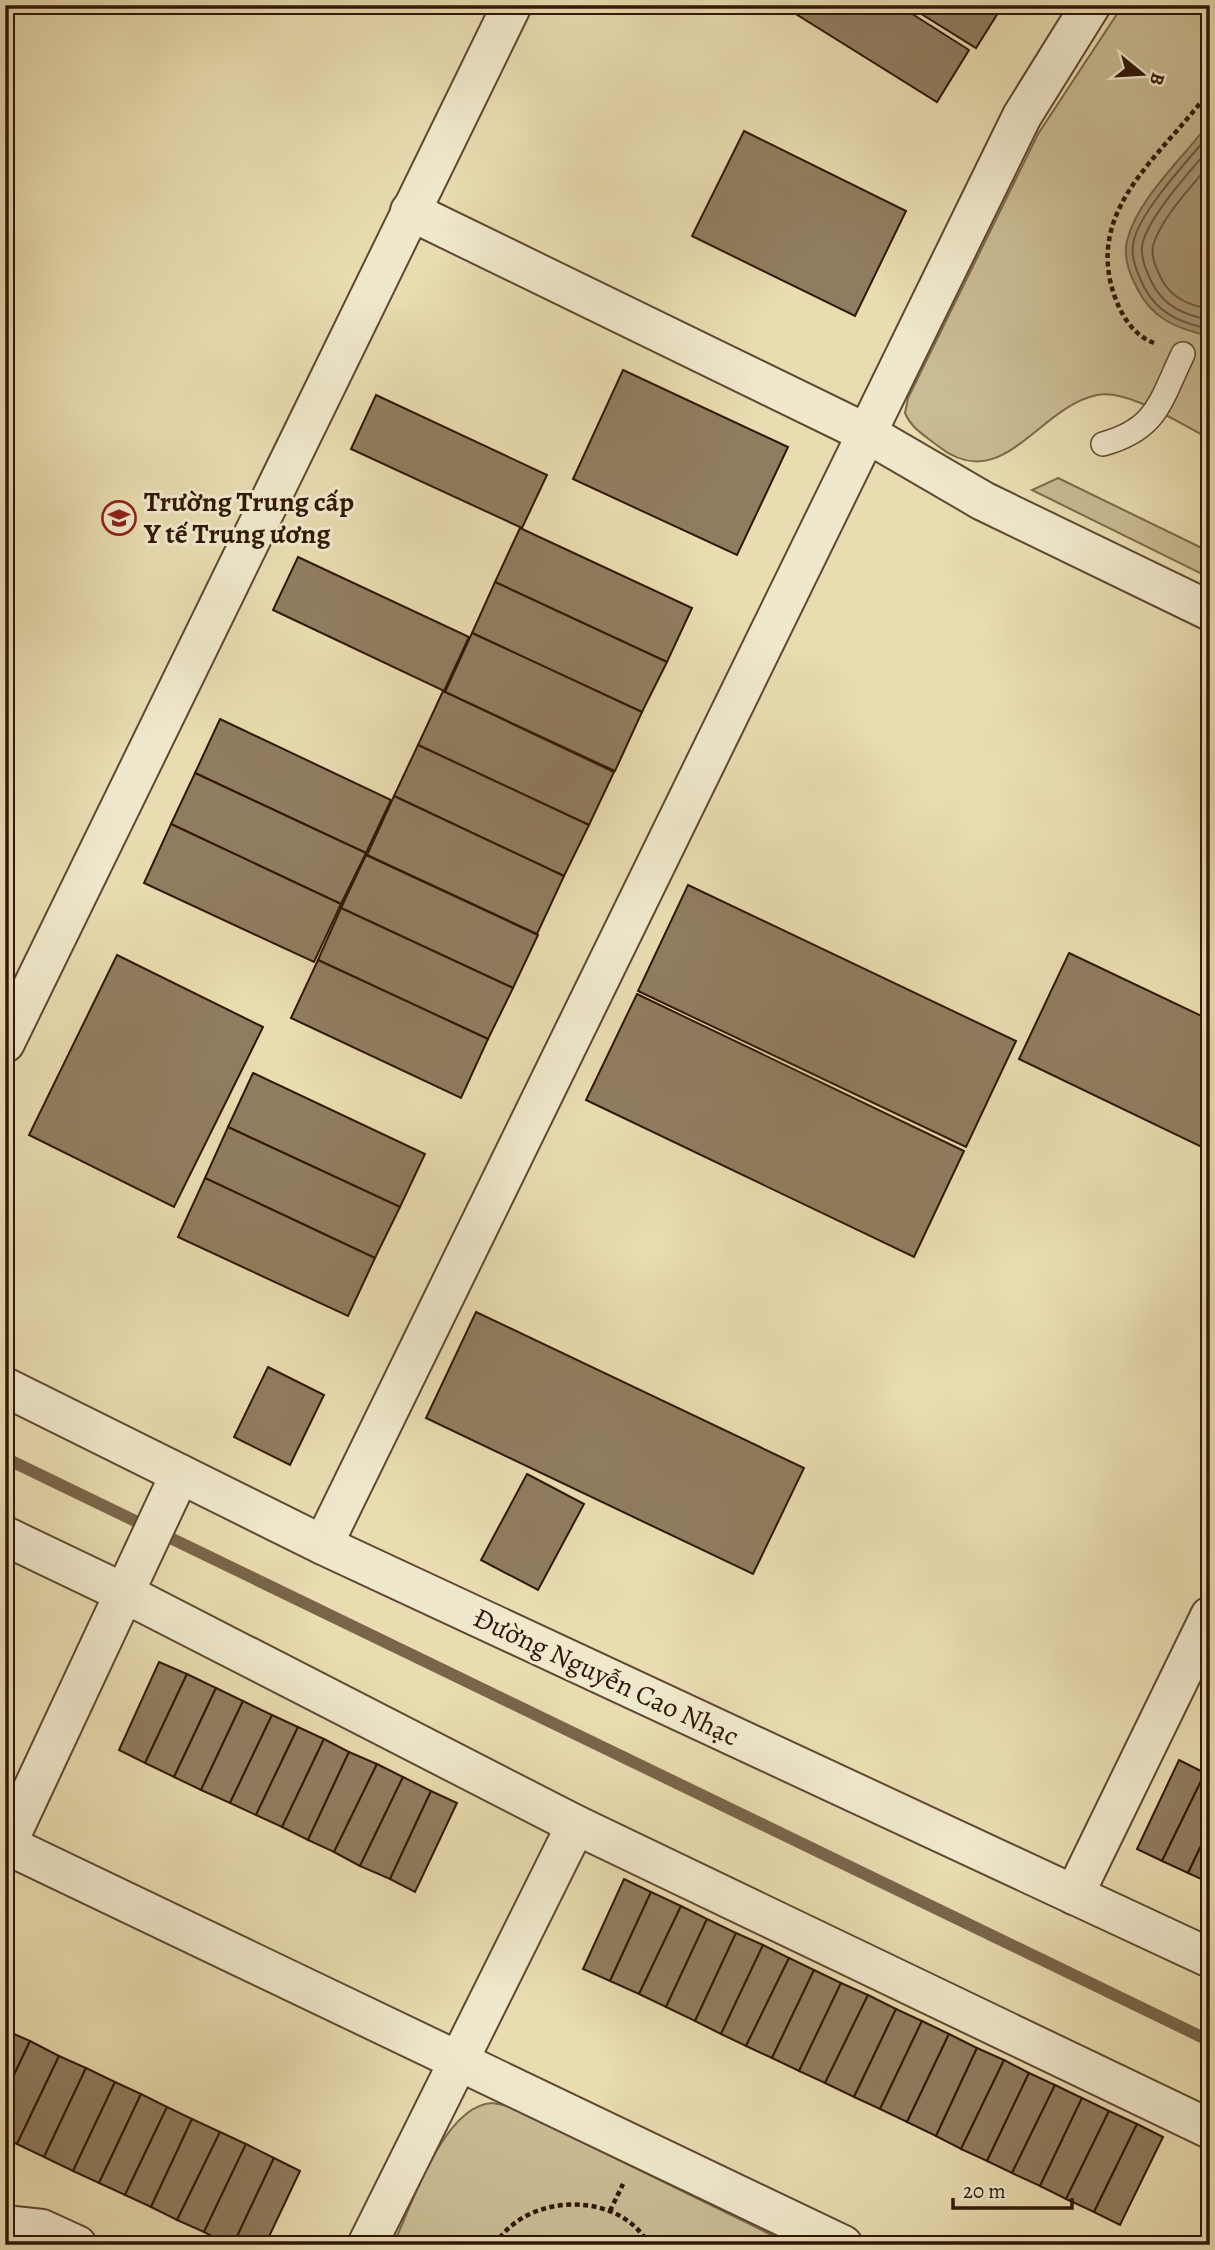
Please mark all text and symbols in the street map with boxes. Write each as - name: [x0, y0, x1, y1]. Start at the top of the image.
- north arrow: [1106, 38, 1176, 108]
- text: B: [1143, 69, 1171, 89]
- place label: Trường Trung cấp Y tế Trung ương: [143, 483, 354, 553]
- school or university icon: Trường Trung cấp Y tế Trung ương: [100, 499, 138, 537]
- street label: Đường Nguyễn Cao Nhạc: [467, 1599, 745, 1755]
- scale bar: [953, 2166, 1072, 2210]
- text: 20 m: [963, 2177, 1006, 2205]

